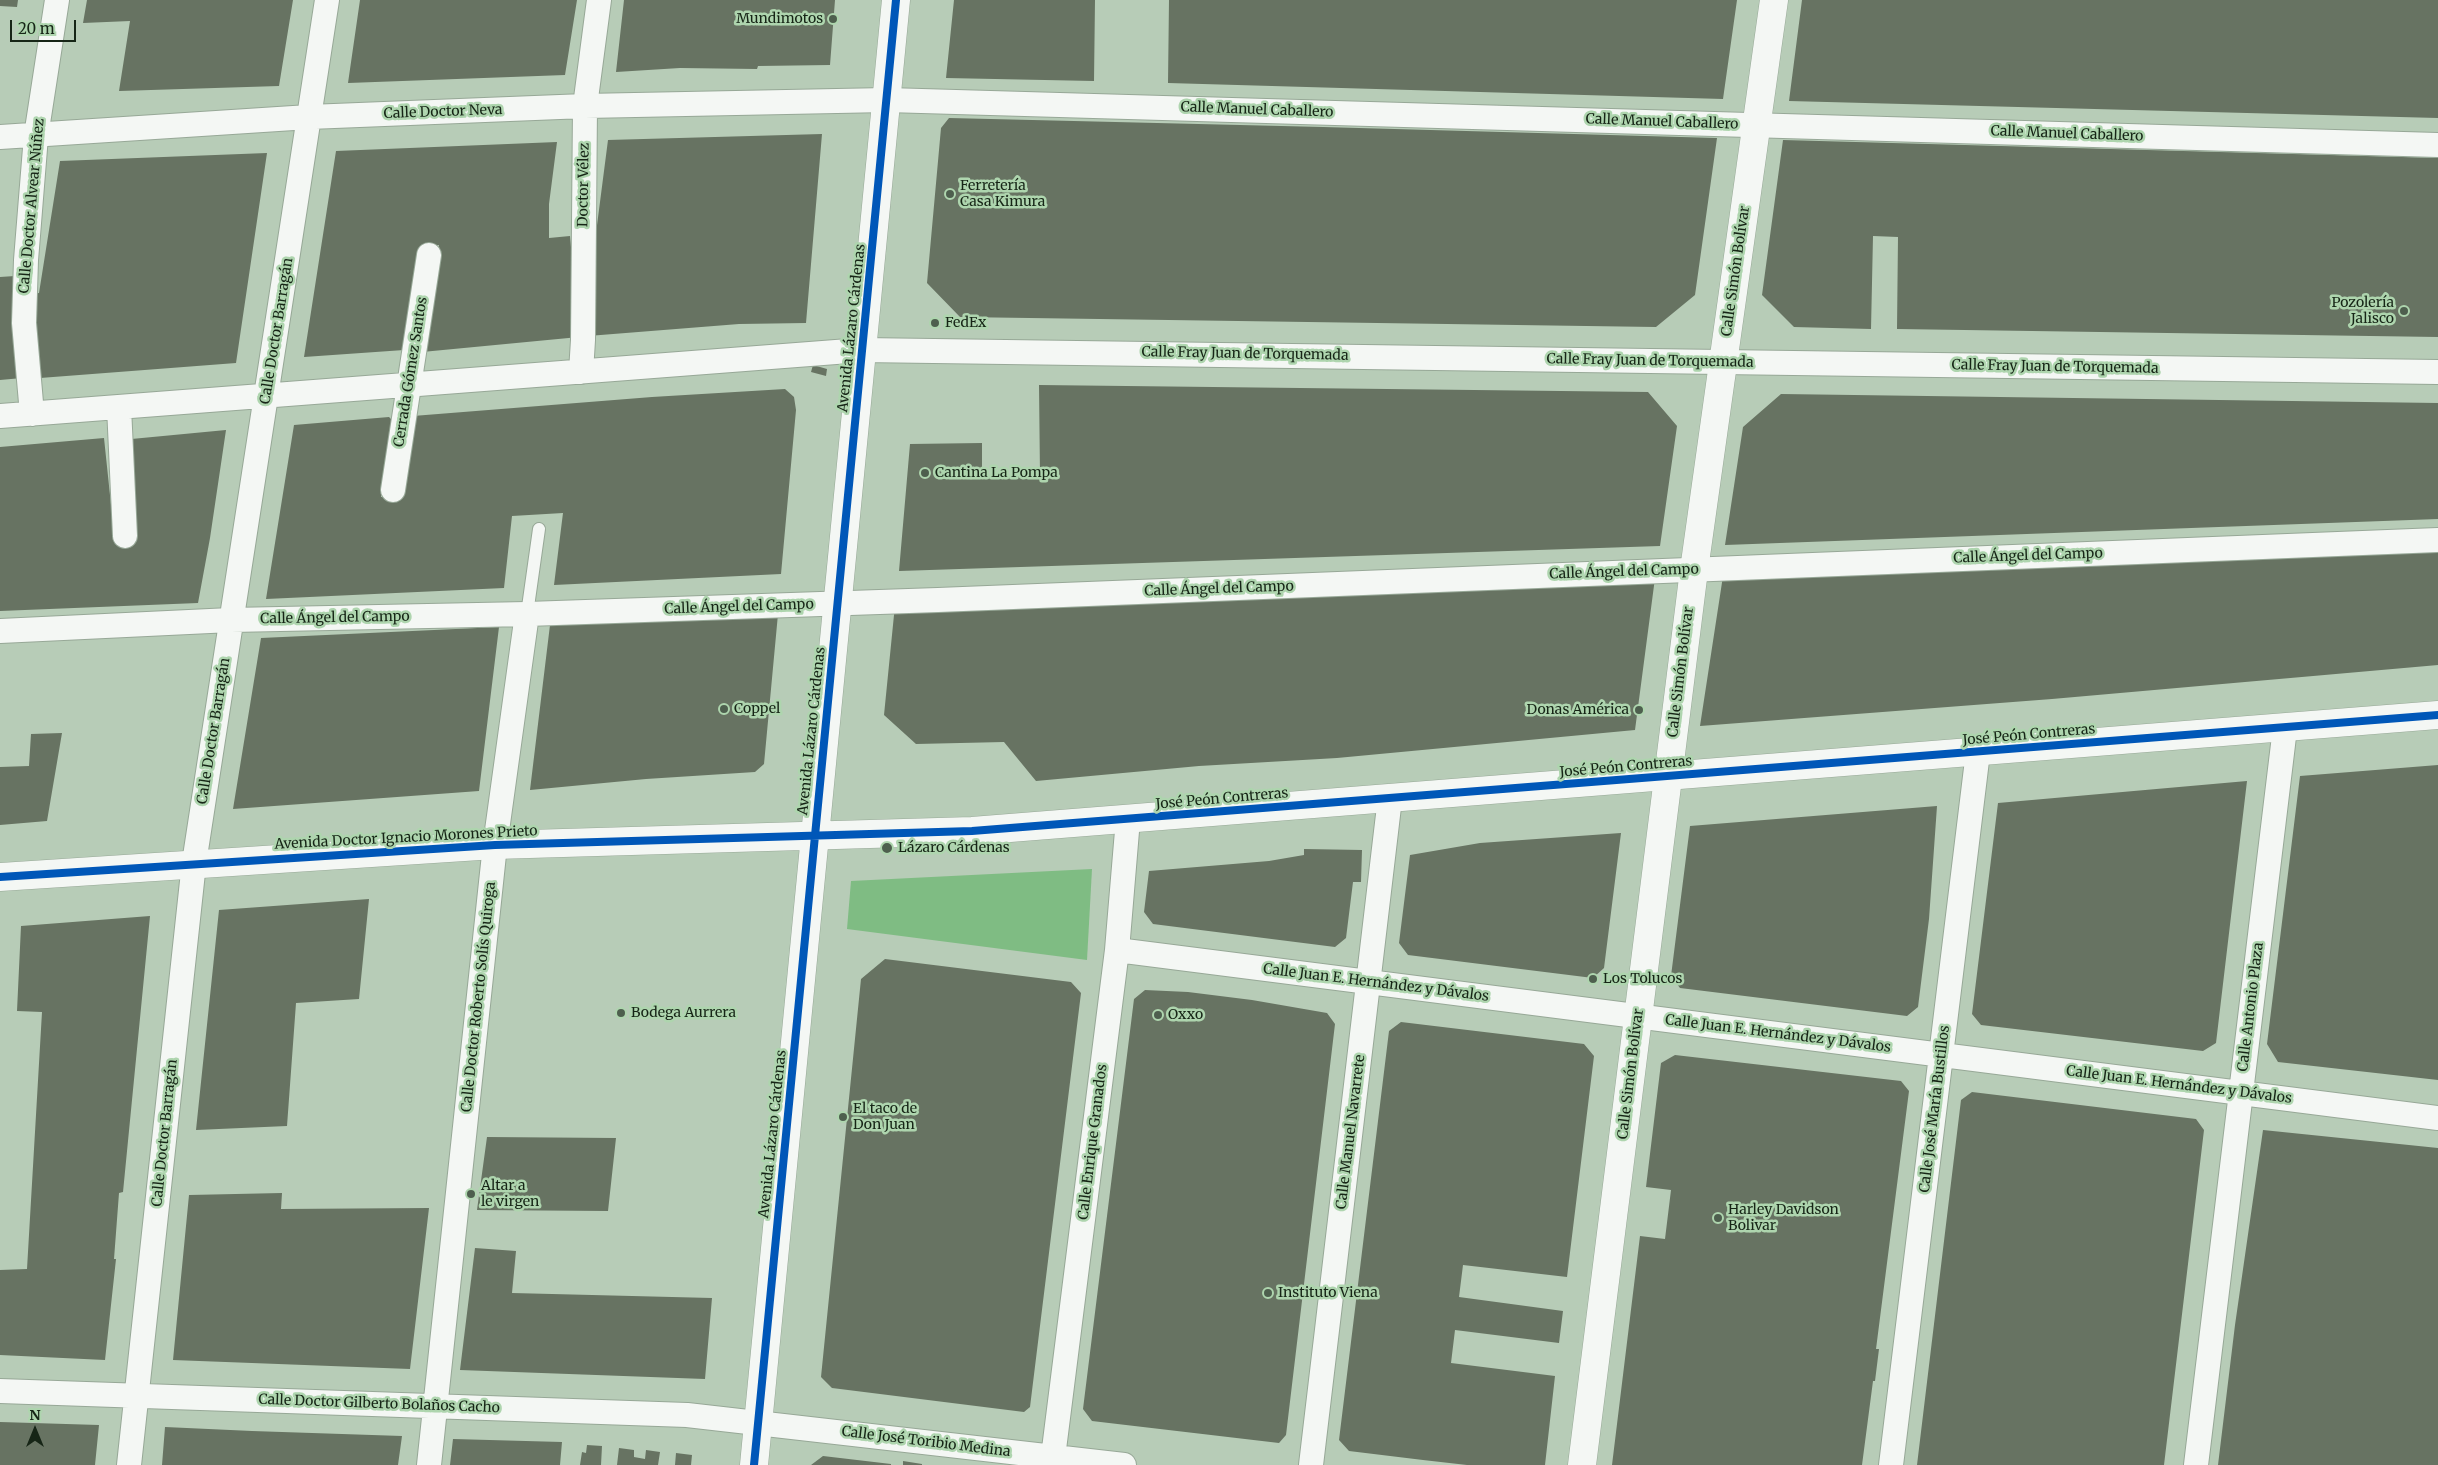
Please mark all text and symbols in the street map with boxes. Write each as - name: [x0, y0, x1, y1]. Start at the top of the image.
- scale bar: [12, 10, 79, 42]
- place label: Mundimotos: [736, 11, 823, 27]
- marker: Mundimotos: [827, 13, 839, 25]
- text: 20 m: [18, 19, 55, 38]
- street label: Calle Manuel Caballero: [1180, 99, 1334, 121]
- street label: Calle Doctor Neva: [383, 102, 503, 122]
- street label: Calle Manuel Caballero: [1585, 111, 1739, 133]
- street label: Calle Doctor Alvear Núñez: [16, 118, 48, 294]
- street label: Calle Manuel Caballero: [1990, 123, 2144, 145]
- street label: Doctor Vélez: [575, 143, 593, 227]
- place label: Ferretería Casa Kimura: [960, 178, 1045, 210]
- marker: Ferretería Casa Kimura: [944, 188, 956, 200]
- street label: Calle Simón Bolívar: [1719, 205, 1753, 337]
- street label: Avenida Lázaro Cárdenas: [835, 243, 869, 413]
- street label: Calle Doctor Barragán: [257, 257, 297, 405]
- place label: Pozolería Jalisco: [2332, 295, 2394, 328]
- street label: Cerrada Gómez Santos: [391, 296, 431, 448]
- marker: Pozolería Jalisco: [2398, 305, 2410, 317]
- place label: FedEx: [945, 315, 986, 331]
- marker: FedEx: [929, 317, 941, 329]
- street label: Calle Fray Juan de Torquemada: [1141, 344, 1349, 364]
- street label: Calle Fray Juan de Torquemada: [1546, 351, 1754, 371]
- street label: Calle Fray Juan de Torquemada: [1951, 357, 2159, 377]
- place label: Cantina La Pompa: [935, 465, 1058, 481]
- marker: Cantina La Pompa: [919, 467, 931, 479]
- street label: Calle Ángel del Campo: [1953, 545, 2103, 567]
- street label: Calle Ángel del Campo: [1549, 561, 1699, 583]
- street label: Calle Ángel del Campo: [1144, 578, 1294, 600]
- street label: Calle Ángel del Campo: [664, 596, 814, 618]
- street label: Calle Simón Bolívar: [1665, 606, 1697, 738]
- street label: Calle Ángel del Campo: [260, 608, 410, 628]
- street label: Avenida Lázaro Cárdenas: [795, 646, 829, 816]
- street label: Calle Doctor Barragán: [194, 657, 234, 805]
- place label: Coppel: [734, 701, 780, 717]
- place label: Donas América: [1527, 702, 1629, 718]
- marker: Coppel: [718, 703, 730, 715]
- marker: Donas América: [1633, 704, 1645, 716]
- street label: José Peón Contreras: [1962, 721, 2096, 749]
- street label: José Peón Contreras: [1559, 753, 1693, 781]
- street label: José Peón Contreras: [1155, 785, 1289, 813]
- street label: Avenida Doctor Ignacio Morones Prieto: [274, 823, 538, 853]
- place label: Lázaro Cárdenas: [898, 840, 1010, 856]
- marker: Lázaro Cárdenas: [880, 841, 894, 855]
- street label: Calle Doctor Roberto Solís Quiroga: [459, 881, 499, 1113]
- street label: Calle Antonio Plaza: [2235, 942, 2267, 1072]
- street label: Calle Juan E. Hernández y Dávalos: [1262, 961, 1490, 1005]
- place label: Los Tolucos: [1603, 971, 1682, 987]
- marker: Los Tolucos: [1587, 973, 1599, 985]
- place label: Bodega Aurrera: [631, 1005, 736, 1021]
- marker: Bodega Aurrera: [615, 1007, 627, 1019]
- place label: Oxxo: [1168, 1007, 1203, 1023]
- street label: Calle Simón Bolívar: [1615, 1008, 1647, 1140]
- marker: Oxxo: [1152, 1009, 1164, 1021]
- street label: Calle Juan E. Hernández y Dávalos: [1664, 1012, 1892, 1056]
- street label: Calle José María Bustillos: [1916, 1024, 1954, 1194]
- street label: Avenida Lázaro Cárdenas: [756, 1049, 790, 1219]
- street label: Calle Manuel Navarrete: [1333, 1054, 1369, 1210]
- street label: Calle Doctor Barragán: [149, 1059, 181, 1207]
- street label: Calle Enrique Granados: [1075, 1063, 1111, 1221]
- street label: Calle Juan E. Hernández y Dávalos: [2065, 1063, 2293, 1107]
- place label: El taco de Don Juan: [853, 1101, 917, 1134]
- marker: El taco de Don Juan: [837, 1111, 849, 1123]
- place label: Altar a le virgen: [481, 1178, 539, 1210]
- marker: Altar a le virgen: [465, 1188, 477, 1200]
- place label: Harley Davidson Bolivar: [1728, 1202, 1839, 1234]
- marker: Harley Davidson Bolivar: [1712, 1212, 1724, 1224]
- place label: Instituto Viena: [1278, 1285, 1378, 1301]
- marker: Instituto Viena: [1262, 1287, 1274, 1299]
- street label: Calle Doctor Gilberto Bolaños Cacho: [258, 1391, 500, 1417]
- north arrow: [10, 1405, 60, 1455]
- text: N: [29, 1406, 41, 1424]
- street label: Calle José Toribio Medina: [841, 1423, 1011, 1461]

